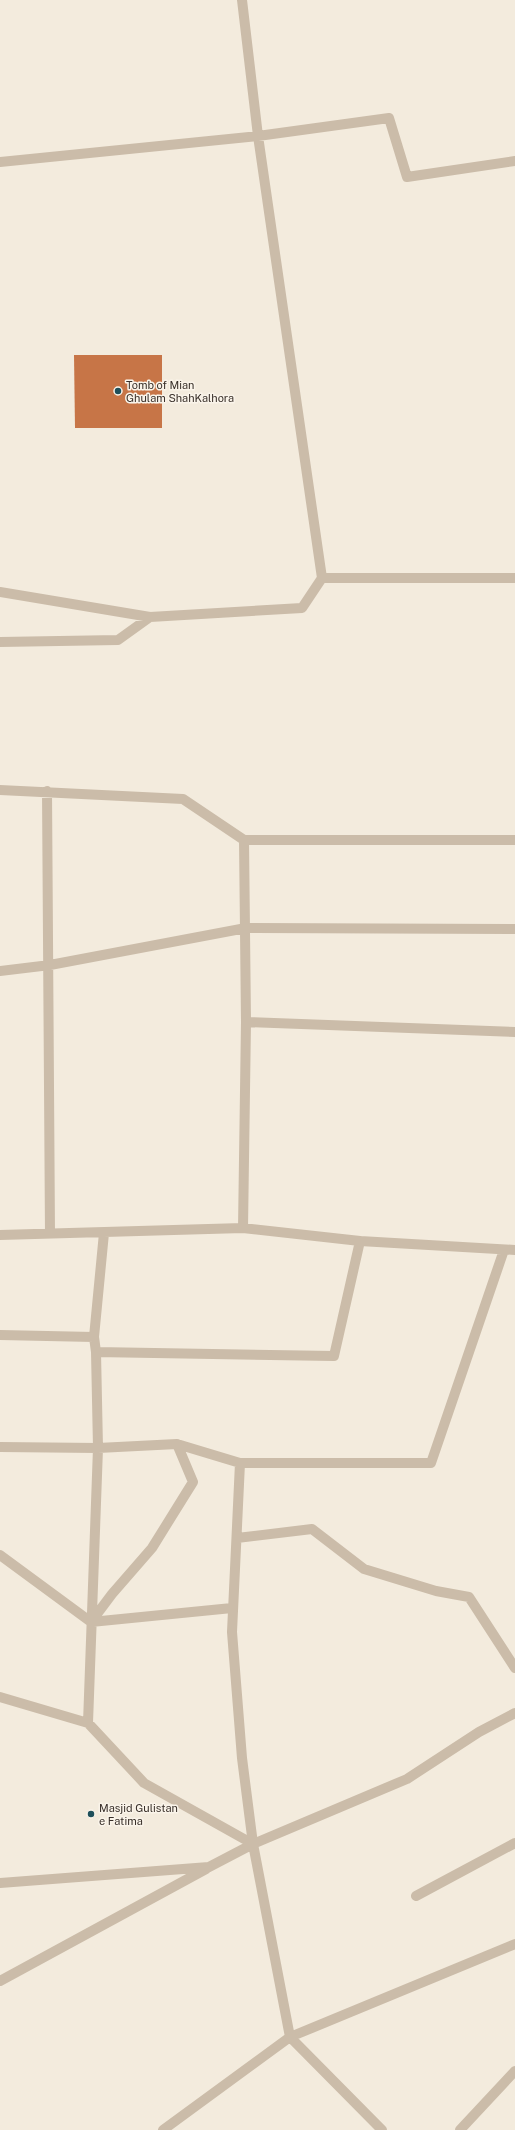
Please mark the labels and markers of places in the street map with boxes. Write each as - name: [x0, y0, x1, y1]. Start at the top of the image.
- place label: Tomb of Mian Ghulam ShahKalhora: [126, 379, 234, 404]
- marker: Tomb of Mian Ghulam ShahKalhora: [113, 386, 123, 396]
- place label: Masjid Gulistan e Fatima: [99, 1802, 178, 1827]
- marker: Masjid Gulistan e Fatima: [86, 1809, 96, 1819]

